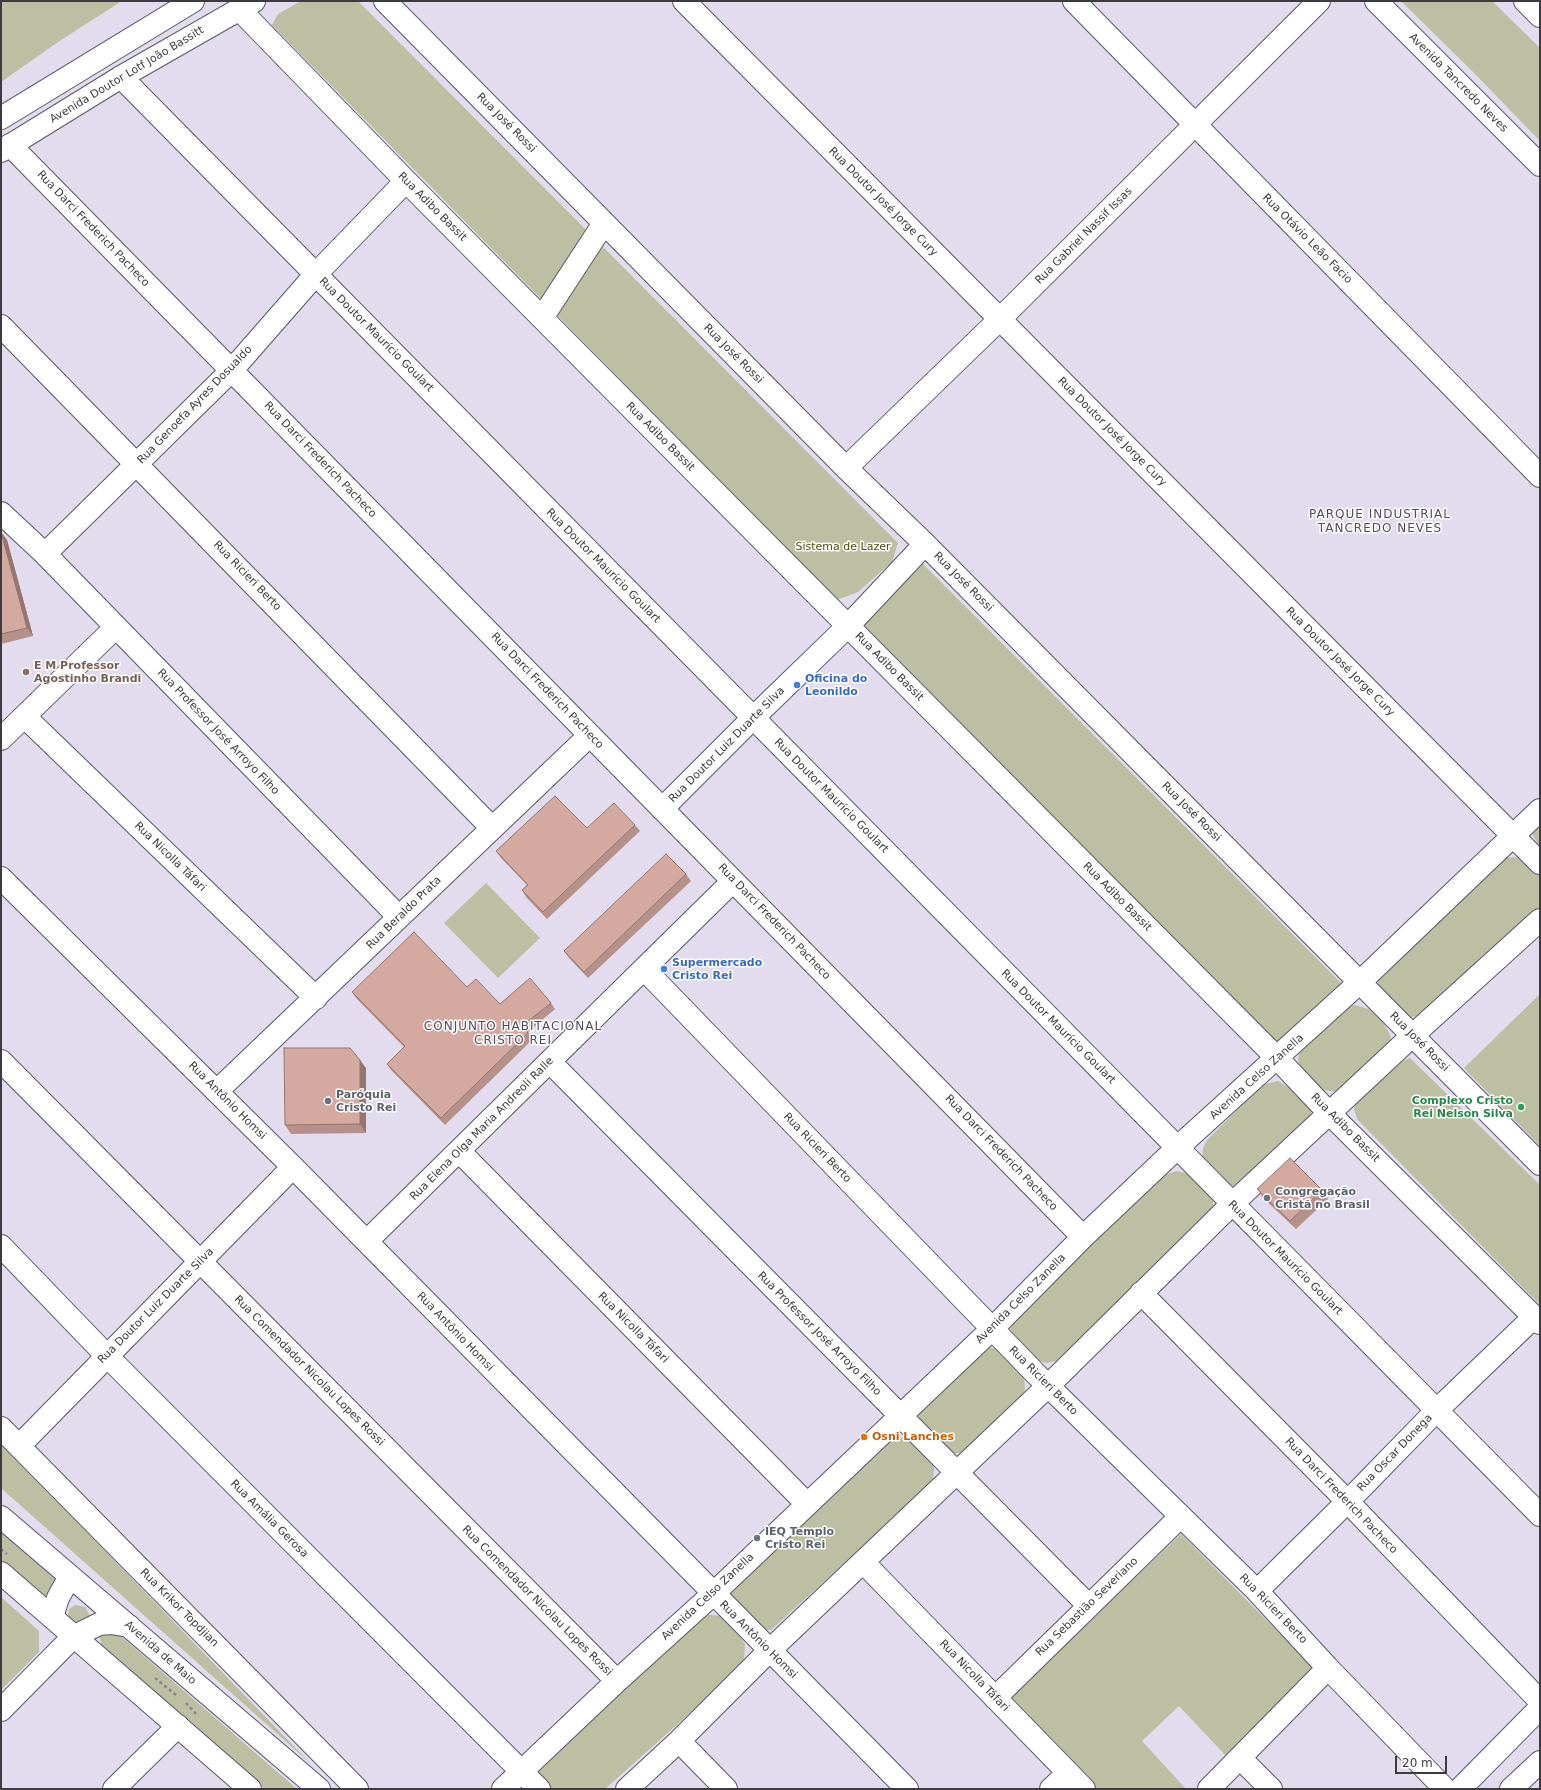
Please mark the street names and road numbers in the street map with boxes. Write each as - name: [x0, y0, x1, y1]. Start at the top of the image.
- street label: Avenida Doutor Lotf João Bassitt: [48, 24, 206, 126]
- street label: Avenida Tancredo Neves: [1406, 31, 1510, 135]
- street label: Rua José Rossi: [473, 90, 539, 156]
- street label: Rua Doutor José Jorge Cury: [826, 145, 940, 259]
- street label: Rua Darci Frederich Pacheco: [34, 168, 152, 290]
- street label: Rua Adibo Bassit: [395, 170, 469, 244]
- street label: Rua Gabriel Nassif Issas: [1033, 185, 1135, 287]
- street label: Rua Otávio Leão Facio: [1259, 191, 1355, 287]
- street label: Rua Doutor Maurício Goulart: [316, 275, 436, 395]
- street label: Rua José Rossi: [700, 321, 766, 387]
- street label: Rua Genoefa Ayres Dosualdo: [135, 343, 255, 467]
- street label: Rua Doutor José Jorge Cury: [1055, 375, 1169, 489]
- street label: Rua Darci Frederich Pacheco: [261, 399, 379, 521]
- street label: Rua Adibo Bassit: [623, 400, 697, 474]
- street label: Rua Doutor Maurício Goulart: [543, 506, 663, 626]
- street label: Rua Ricieri Berto: [210, 538, 284, 614]
- street label: Rua José Rossi: [930, 549, 996, 615]
- street label: Rua Doutor José Jorge Cury: [1283, 605, 1397, 719]
- street label: Rua Darci Frederich Pacheco: [488, 630, 606, 752]
- street label: Rua Adibo Bassit: [852, 630, 926, 704]
- street label: Rua Professor José Arroyo Filho: [154, 666, 282, 798]
- street label: Rua Doutor Luiz Duarte Silva: [666, 684, 788, 806]
- street label: Rua Doutor Maurício Goulart: [771, 736, 891, 856]
- street label: Rua José Rossi: [1158, 779, 1224, 845]
- street label: Rua Nicolla Táfari: [131, 819, 209, 895]
- street label: Rua Adibo Bassit: [1080, 860, 1154, 934]
- street label: Rua Darci Frederich Pacheco: [715, 861, 833, 983]
- street label: Rua Beraldo Prata: [364, 874, 444, 952]
- street label: Rua Doutor Maurício Goulart: [998, 967, 1118, 1087]
- street label: Rua José Rossi: [1386, 1009, 1452, 1075]
- street label: Avenida Celso Zanella: [1207, 1031, 1307, 1123]
- street label: Rua Elena Olga Maria Andreoli Ralle: [408, 1055, 556, 1203]
- street label: Rua Antônio Homsi: [185, 1059, 269, 1143]
- street label: Rua Adibo Bassit: [1308, 1091, 1382, 1165]
- street label: Rua Darci Frederich Pacheco: [942, 1092, 1060, 1214]
- street label: Rua Ricieri Berto: [780, 1110, 854, 1186]
- street label: Rua Doutor Maurício Goulart: [1225, 1198, 1345, 1318]
- street label: Rua Doutor Luiz Duarte Silva: [95, 1245, 217, 1367]
- street label: Avenida Celso Zanella: [973, 1251, 1069, 1347]
- street label: Rua Professor José Arroyo Filho: [754, 1269, 884, 1399]
- street label: Rua Antônio Homsi: [414, 1290, 496, 1374]
- street label: Rua Nicolla Táfari: [595, 1290, 671, 1366]
- street label: Rua Comendador Nicolau Lopes Rossi: [231, 1293, 387, 1449]
- street label: Rua Ricieri Berto: [1006, 1344, 1080, 1418]
- street label: Rua Oscar Donega: [1355, 1412, 1435, 1494]
- street label: Rua Darci Frederich Pacheco: [1282, 1435, 1400, 1557]
- street label: Rua Amália Gerosa: [227, 1477, 311, 1561]
- street label: Rua Comendador Nicolau Lopes Rossi: [459, 1523, 615, 1679]
- street label: Avenida Celso Zanella: [659, 1551, 757, 1643]
- street label: Rua Sebastião Severiano: [1033, 1555, 1141, 1659]
- street label: Rua Krikor Topdjian: [137, 1566, 221, 1650]
- street label: Rua Ricieri Berto: [1236, 1571, 1310, 1647]
- street label: Rua Antônio Homsi: [716, 1598, 800, 1682]
- street label: Avenida de Maio: [121, 1618, 199, 1688]
- street label: Rua Nicolla Táfari: [936, 1637, 1012, 1715]

